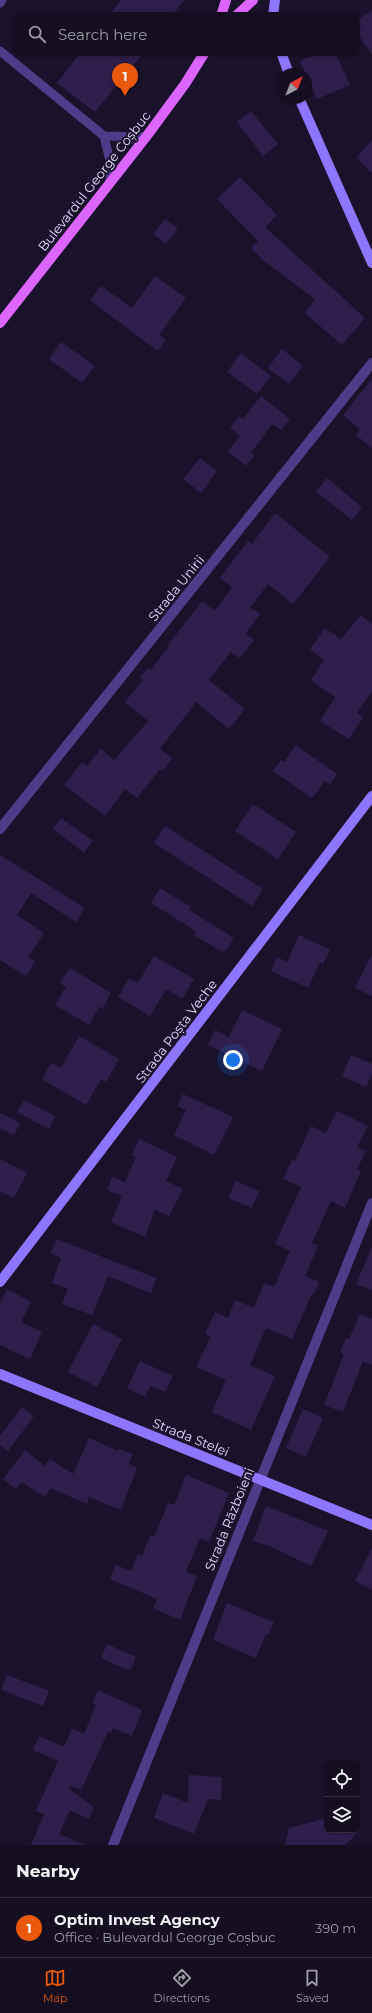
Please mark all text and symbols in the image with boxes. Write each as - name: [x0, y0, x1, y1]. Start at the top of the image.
- search box: [12, 12, 360, 56]
- icon: search: [26, 23, 48, 45]
- text: Search here: [58, 25, 147, 44]
- pin: 1: [112, 63, 138, 96]
- north arrow: [276, 68, 312, 104]
- street label: Bulevardul George Coșbuc: [34, 108, 155, 255]
- street label: Strada Unirii: [145, 552, 207, 624]
- street label: Strada Poșta Veche: [132, 976, 222, 1087]
- your location: [223, 1050, 243, 1070]
- street label: Strada Stelei: [150, 1414, 232, 1460]
- street label: Strada Războieni: [201, 1465, 257, 1573]
- map controls: [324, 1761, 360, 1833]
- button: locate: [324, 1761, 360, 1797]
- button: layers: [324, 1797, 360, 1833]
- text: Nearby: [16, 1861, 80, 1881]
- text: Optim Invest Agency: [54, 1910, 220, 1929]
- text: 1: [26, 1920, 32, 1936]
- text: 390 m: [315, 1920, 356, 1936]
- text: Office · Bulevardul George Coșbuc: [54, 1929, 276, 1945]
- tab: Map: [43, 1967, 67, 2005]
- tab: Directions: [154, 1967, 210, 2005]
- tab: Saved: [296, 1967, 329, 2005]

